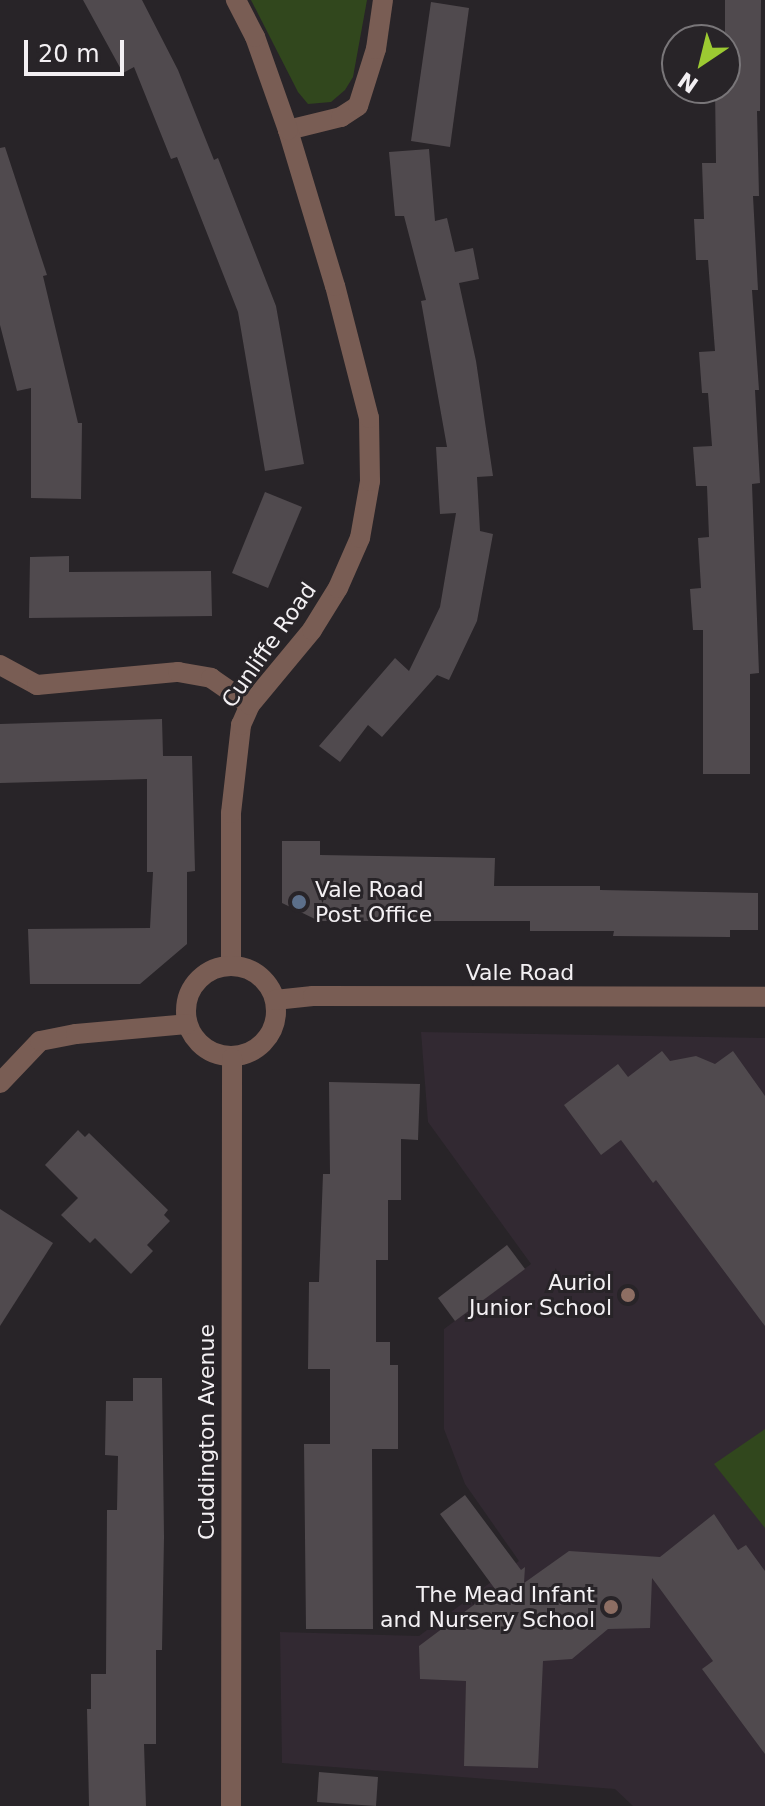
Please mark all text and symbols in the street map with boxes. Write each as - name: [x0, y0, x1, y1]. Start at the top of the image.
- scale bar: [28, 24, 128, 74]
- north arrow: [661, 24, 741, 104]
- text: 20 m: [38, 40, 100, 68]
- text: N: [673, 67, 703, 98]
- street label: Cunliffe Road: [216, 577, 322, 713]
- place label: Vale Road Post Office: [315, 876, 432, 928]
- marker: Vale Road Post Office: [290, 893, 308, 911]
- street label: Vale Road: [466, 960, 574, 986]
- place label: Auriol Junior School: [469, 1269, 612, 1320]
- marker: Auriol Junior School: [619, 1286, 637, 1304]
- street label: Cuddington Avenue: [194, 1324, 220, 1540]
- place label: The Mead Infant and Nursery School: [380, 1581, 595, 1632]
- marker: The Mead Infant and Nursery School: [602, 1598, 620, 1616]

